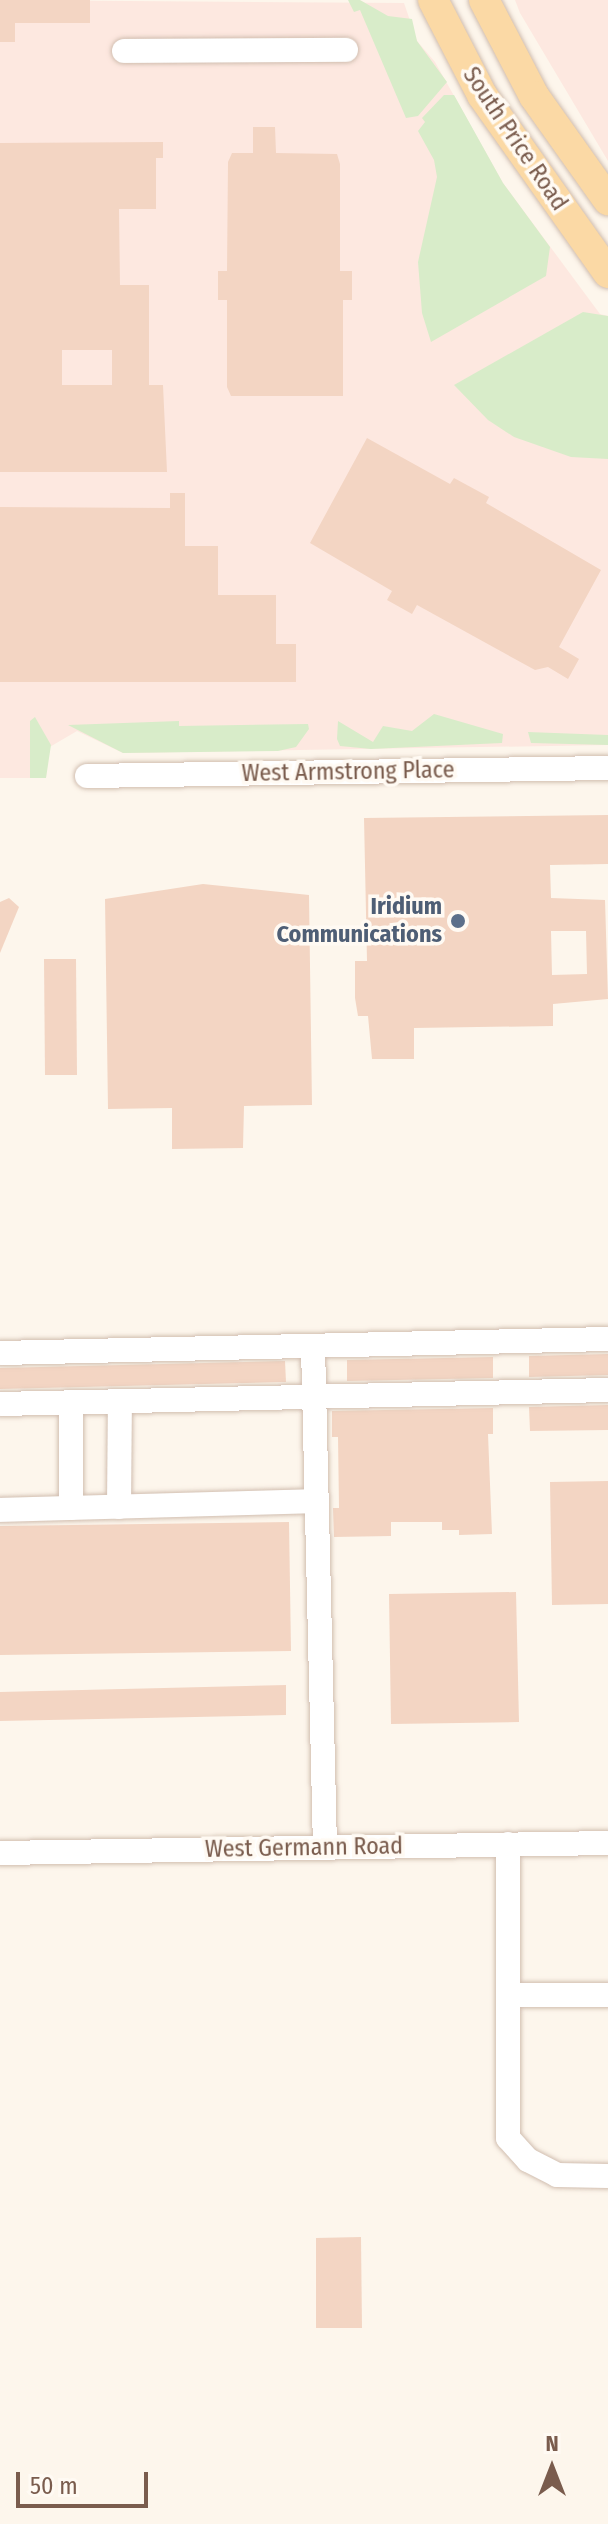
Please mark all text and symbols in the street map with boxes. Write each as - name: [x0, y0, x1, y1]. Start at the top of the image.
- street label: South Price Road: [456, 62, 574, 216]
- street label: West Armstrong Place: [241, 756, 455, 788]
- place label: Iridium Communications: [276, 893, 442, 949]
- marker: Iridium Communications: [449, 912, 467, 930]
- street label: West Germann Road: [205, 1832, 403, 1864]
- north arrow: [512, 2428, 592, 2508]
- text: N: [545, 2430, 559, 2457]
- scale bar: [20, 2456, 152, 2506]
- text: 50 m: [30, 2472, 78, 2500]

